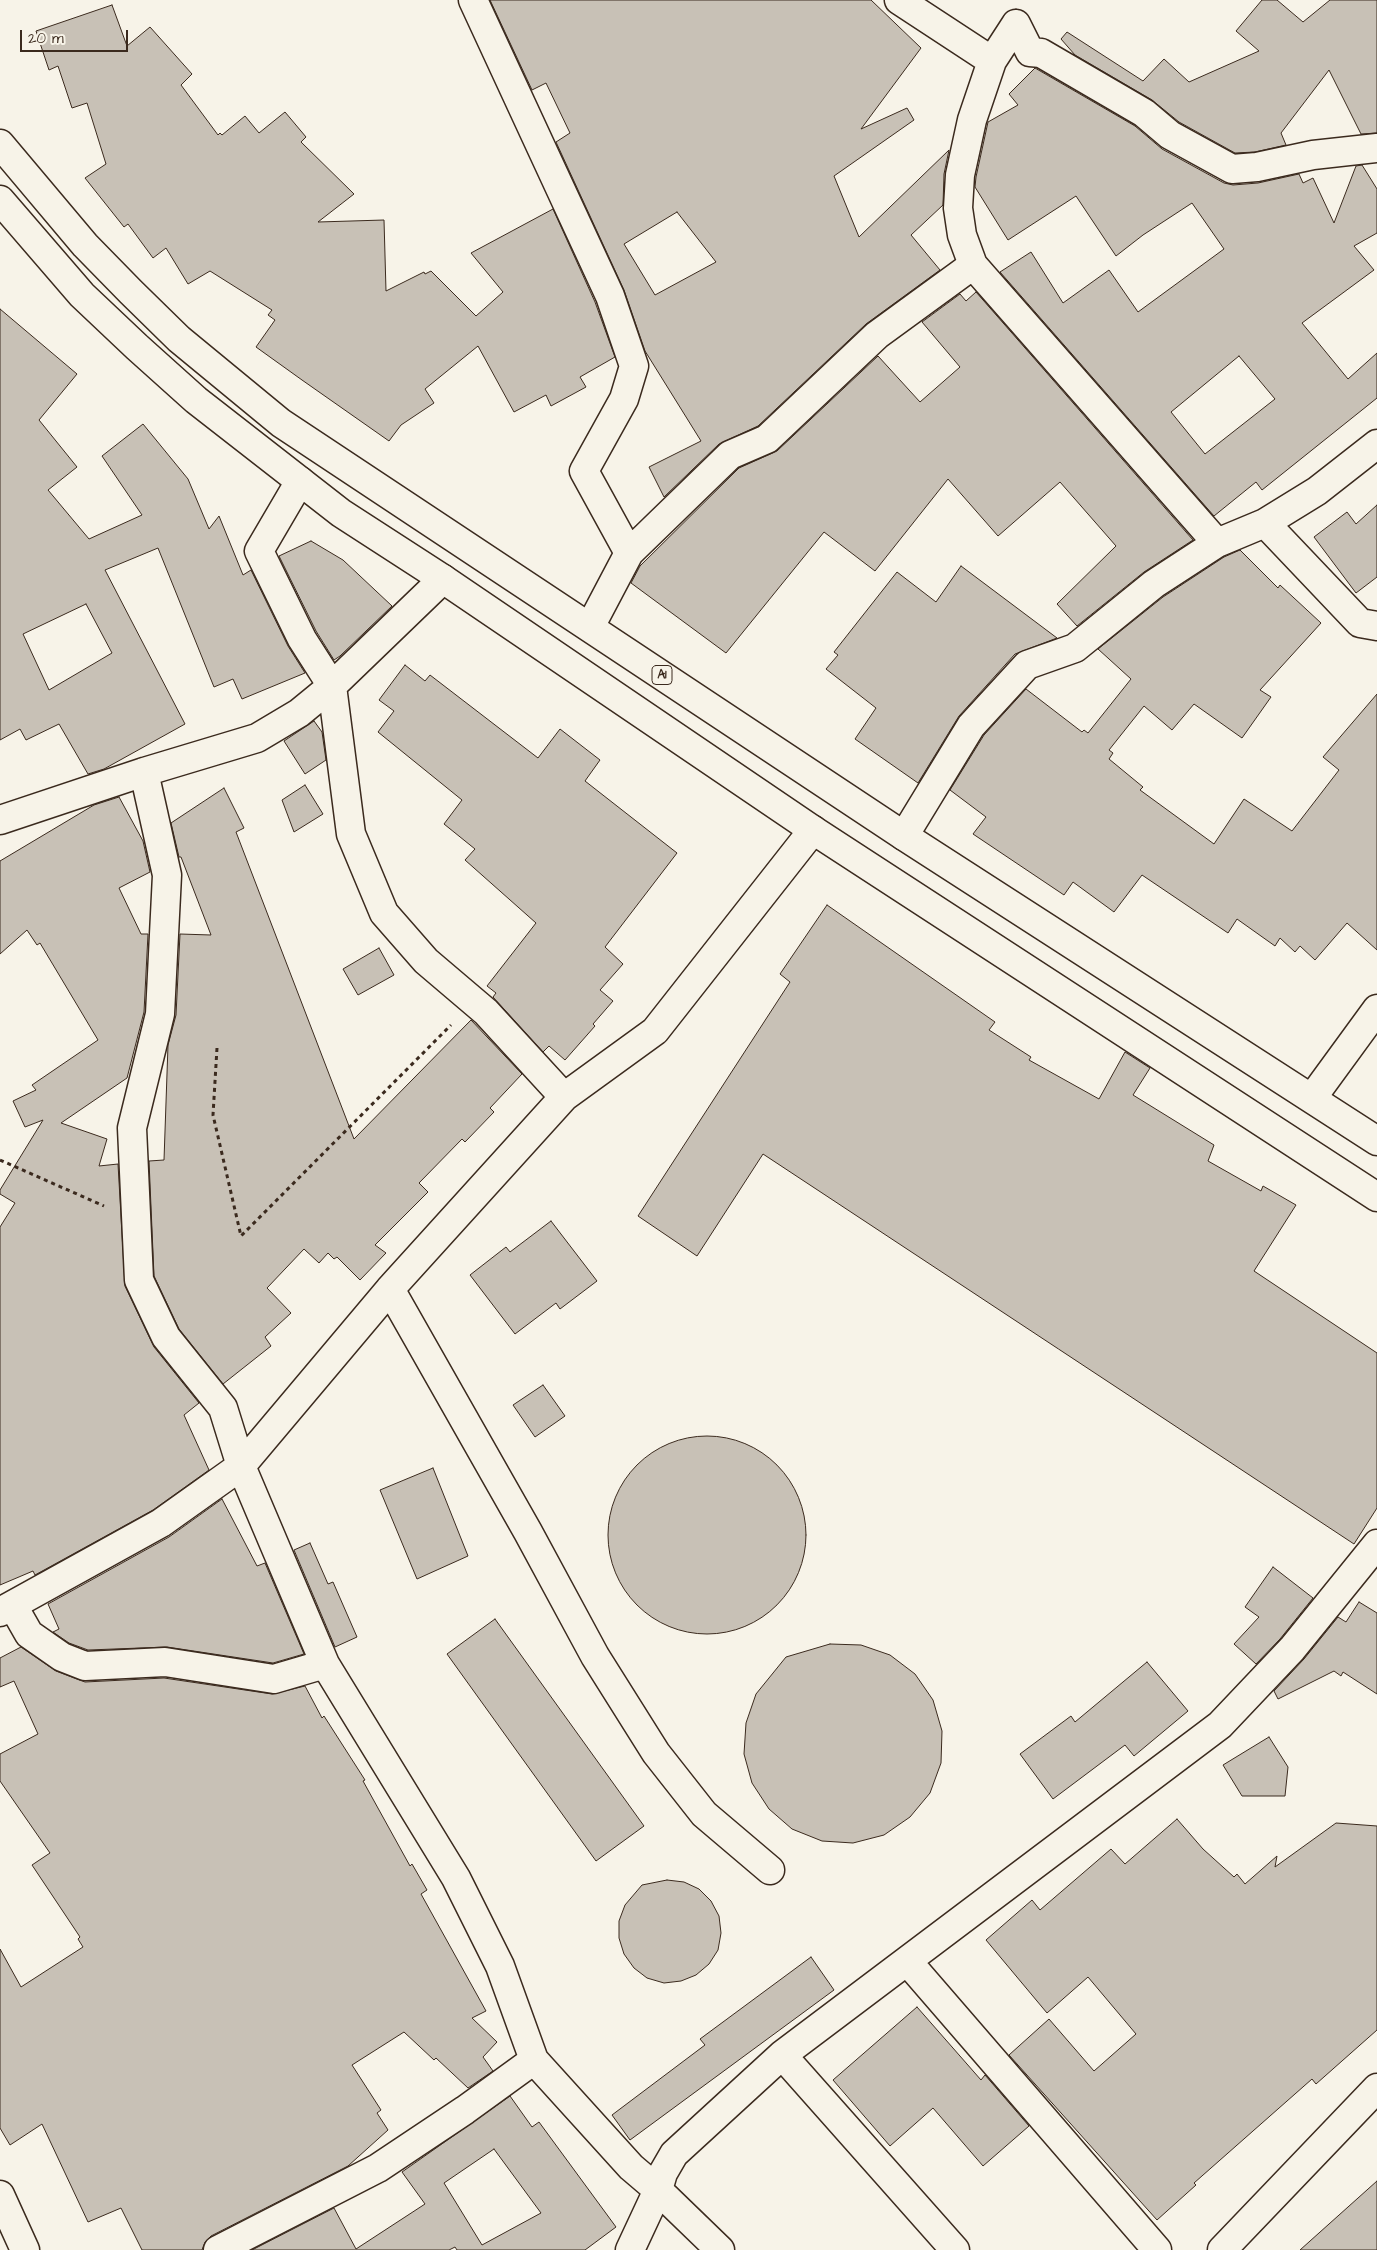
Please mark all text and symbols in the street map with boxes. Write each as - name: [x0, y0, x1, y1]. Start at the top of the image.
- scale bar: [22, 20, 130, 52]
- text: 20 m: [28, 28, 64, 49]
- road number: A1: [652, 666, 672, 684]

